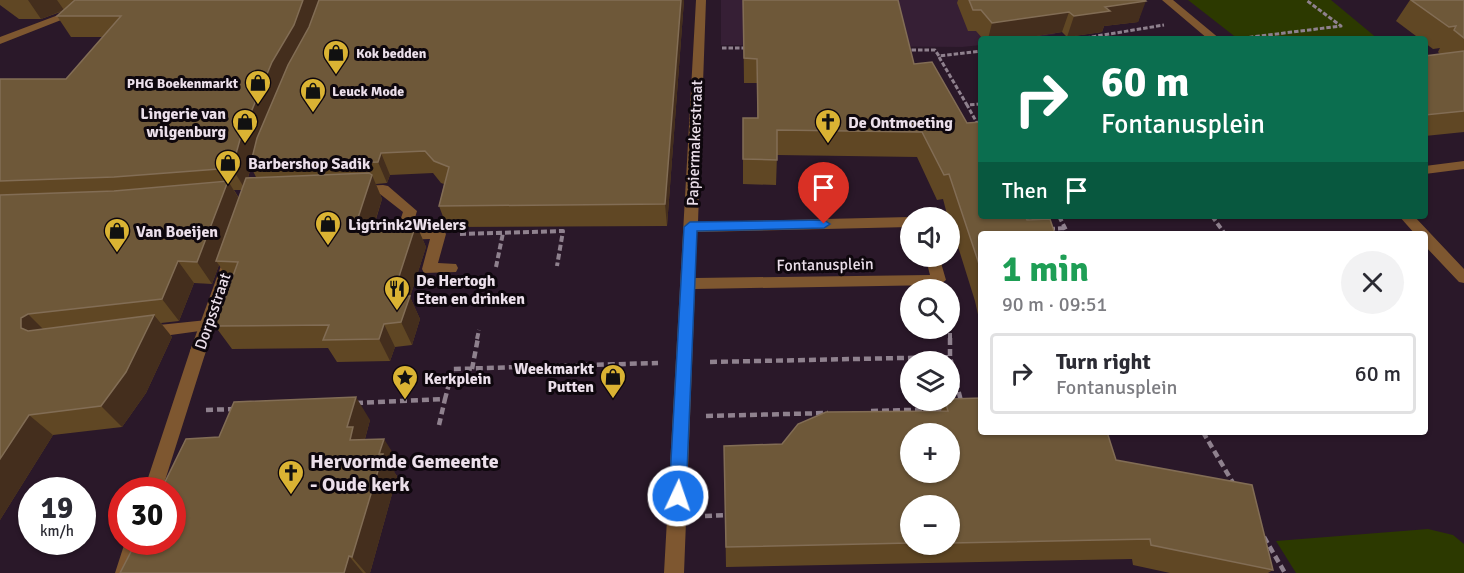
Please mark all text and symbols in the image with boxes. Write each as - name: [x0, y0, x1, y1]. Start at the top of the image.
- shop icon: Kok bedden: [321, 38, 351, 76]
- place label: Kok bedden: [356, 45, 427, 62]
- text: 60 m: [1101, 57, 1190, 108]
- icon: right: [1002, 60, 1080, 138]
- shop icon: PHG Boekenmarkt: [243, 68, 273, 106]
- place label: PHG Boekenmarkt: [127, 75, 239, 92]
- shop icon: Leuck Mode: [298, 76, 328, 114]
- street label: Papiermakerstraat: [683, 79, 707, 206]
- place label: Leuck Mode: [332, 83, 404, 100]
- place label: Lingerie van wilgenburg: [140, 104, 226, 142]
- shop icon: Lingerie van wilgenburg: [230, 107, 260, 145]
- church icon: De Ontmoeting: [813, 107, 843, 145]
- text: Fontanusplein: [1101, 108, 1265, 141]
- place label: De Ontmoeting: [848, 113, 953, 133]
- shop icon: Barbershop Sadik: [213, 148, 243, 186]
- place label: Barbershop Sadik: [248, 154, 371, 174]
- pin: [798, 162, 849, 224]
- icon: arrive: [807, 171, 840, 204]
- icon: arrive: [1060, 174, 1093, 207]
- text: Then: [1002, 177, 1048, 204]
- map controls: [900, 207, 960, 555]
- button: sound: [900, 207, 960, 267]
- shop icon: Ligtrink2Wielers: [313, 209, 343, 247]
- place label: Ligtrink2Wielers: [348, 215, 466, 235]
- shop icon: Van Boeijen: [102, 216, 132, 254]
- place label: Van Boeijen: [136, 222, 218, 242]
- text: 1 min: [1002, 247, 1089, 292]
- button: close: [1341, 251, 1404, 314]
- street label: Fontanusplein: [776, 254, 874, 276]
- street label: Dorpsstraat: [190, 270, 236, 352]
- place label: De Hertogh Eten en drinken: [416, 271, 525, 309]
- restaurant icon: De Hertogh Eten en drinken: [382, 274, 412, 312]
- button: search: [900, 279, 960, 339]
- text: 90 m · 09:51: [1002, 292, 1107, 317]
- text: Turn right: [1056, 348, 1151, 375]
- button: layers: [900, 351, 960, 411]
- icon: right: [1005, 357, 1038, 390]
- place label: Weekmarkt Putten: [514, 359, 594, 397]
- text: 60 m: [1355, 360, 1401, 387]
- shop icon: Weekmarkt Putten: [598, 362, 628, 400]
- place icon: Kerkplein: [390, 363, 420, 401]
- place label: Kerkplein: [424, 369, 492, 389]
- text: Fontanusplein: [1056, 375, 1178, 400]
- button: +: [900, 423, 960, 483]
- place label: Hervormde Gemeente - Oude kerk: [310, 449, 499, 497]
- church icon: Hervormde Gemeente - Oude kerk: [276, 458, 306, 496]
- position arrow: [646, 464, 710, 528]
- speed limit sign: 30: [108, 477, 186, 555]
- text: 19: [41, 490, 73, 527]
- button: −: [900, 495, 960, 555]
- text: km/h: [40, 522, 74, 540]

